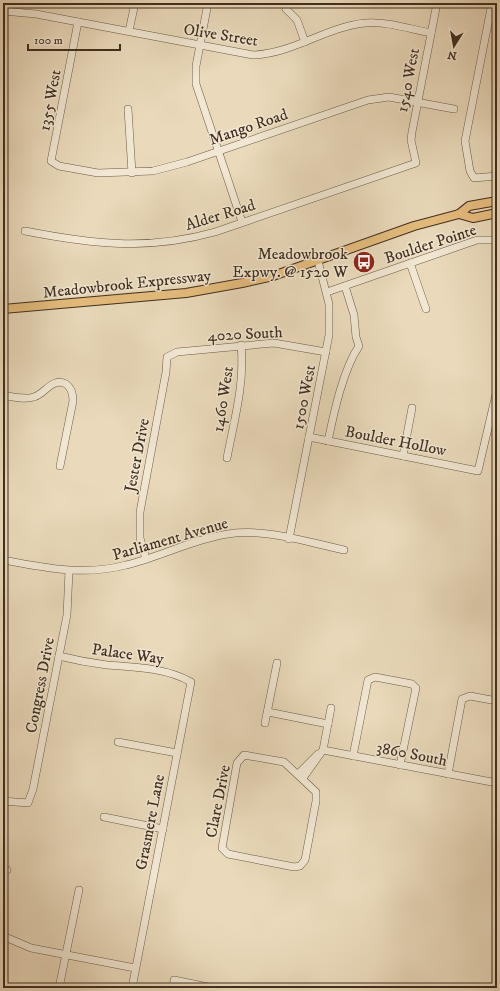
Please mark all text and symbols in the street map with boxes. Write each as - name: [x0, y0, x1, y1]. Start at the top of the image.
- street label: Olive Street: [182, 19, 259, 51]
- scale bar: [28, 26, 120, 52]
- north arrow: [434, 26, 474, 66]
- text: 100 m: [34, 33, 63, 48]
- street label: 1540 West: [392, 46, 424, 114]
- text: N: [447, 47, 458, 63]
- street label: 1355 West: [34, 68, 66, 133]
- street label: Mango Road: [206, 104, 290, 150]
- street label: Alder Road: [183, 195, 258, 235]
- street label: Boulder Pointe: [382, 220, 479, 268]
- place label: Meadowbrook Expwy. @ 1520 W: [232, 244, 348, 282]
- bus stop icon: Meadowbrook Expwy. @ 1520 W: [351, 249, 377, 275]
- street label: Meadowbrook Expressway: [42, 265, 213, 303]
- street label: 4020 South: [207, 322, 284, 346]
- street label: 1500 West: [288, 363, 320, 431]
- street label: 1460 West: [208, 365, 238, 434]
- street label: Jester Drive: [120, 416, 154, 496]
- street label: Boulder Hollow: [343, 421, 449, 461]
- street label: Parliament Avenue: [110, 513, 231, 565]
- street label: Congress Drive: [21, 635, 59, 735]
- street label: Palace Way: [91, 639, 166, 669]
- street label: 3860 South: [375, 737, 450, 771]
- street label: Clare Drive: [201, 763, 235, 839]
- street label: Grasmere Lane: [131, 772, 169, 872]

